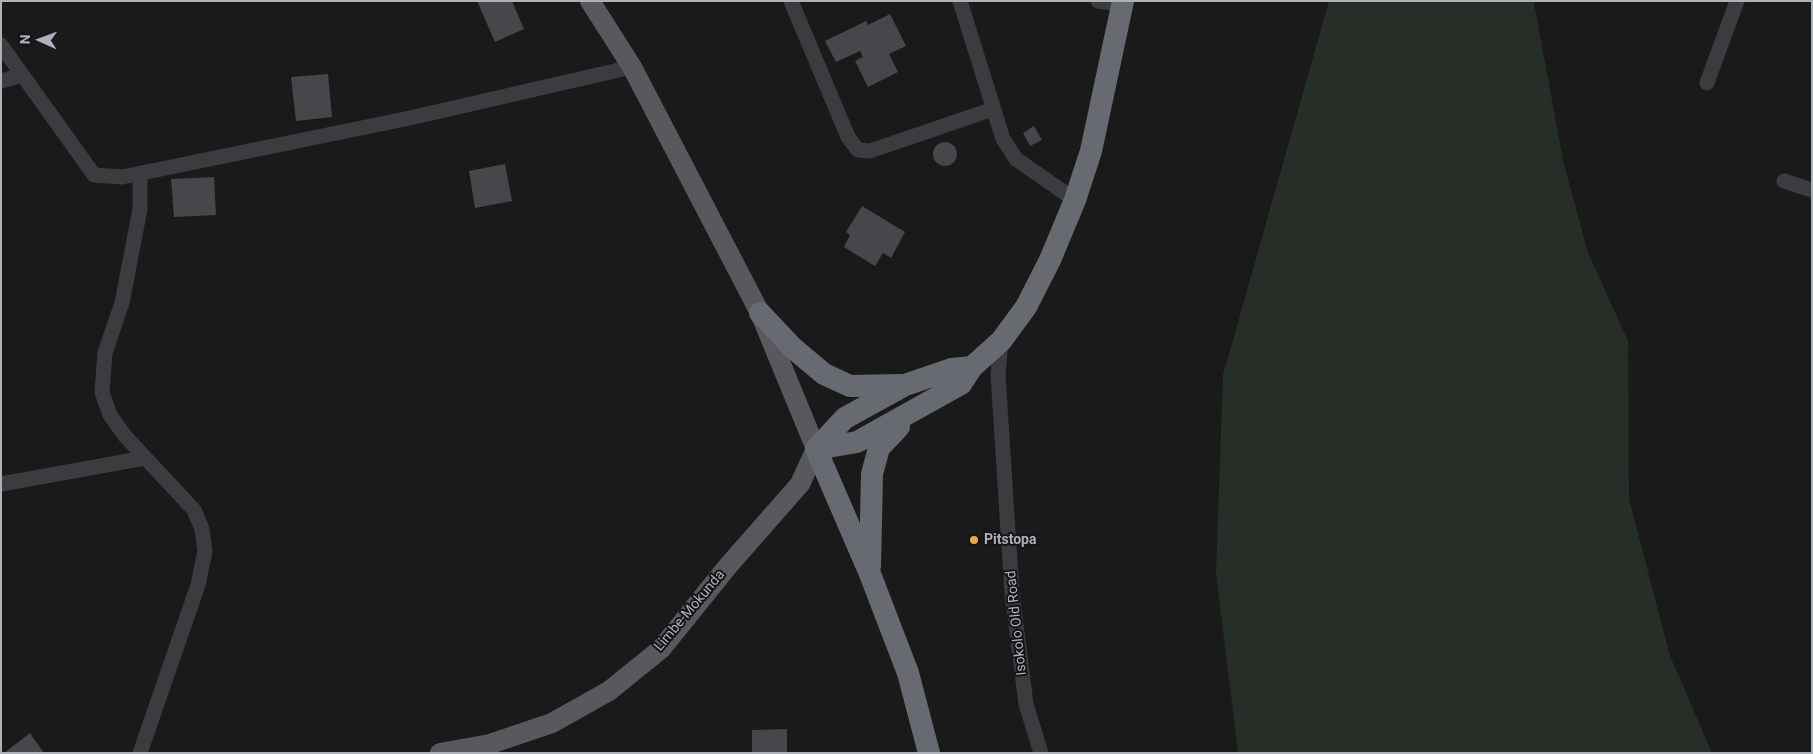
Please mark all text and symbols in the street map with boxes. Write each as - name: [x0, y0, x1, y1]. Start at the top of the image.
- north arrow: [15, 15, 65, 65]
- text: N: [17, 34, 33, 45]
- place label: Pitstopa: [984, 532, 1036, 548]
- marker: Pitstopa: [968, 534, 980, 546]
- street label: Limbe-Mokunda: [651, 567, 729, 655]
- street label: Isokolo Old Road: [1003, 570, 1031, 676]

